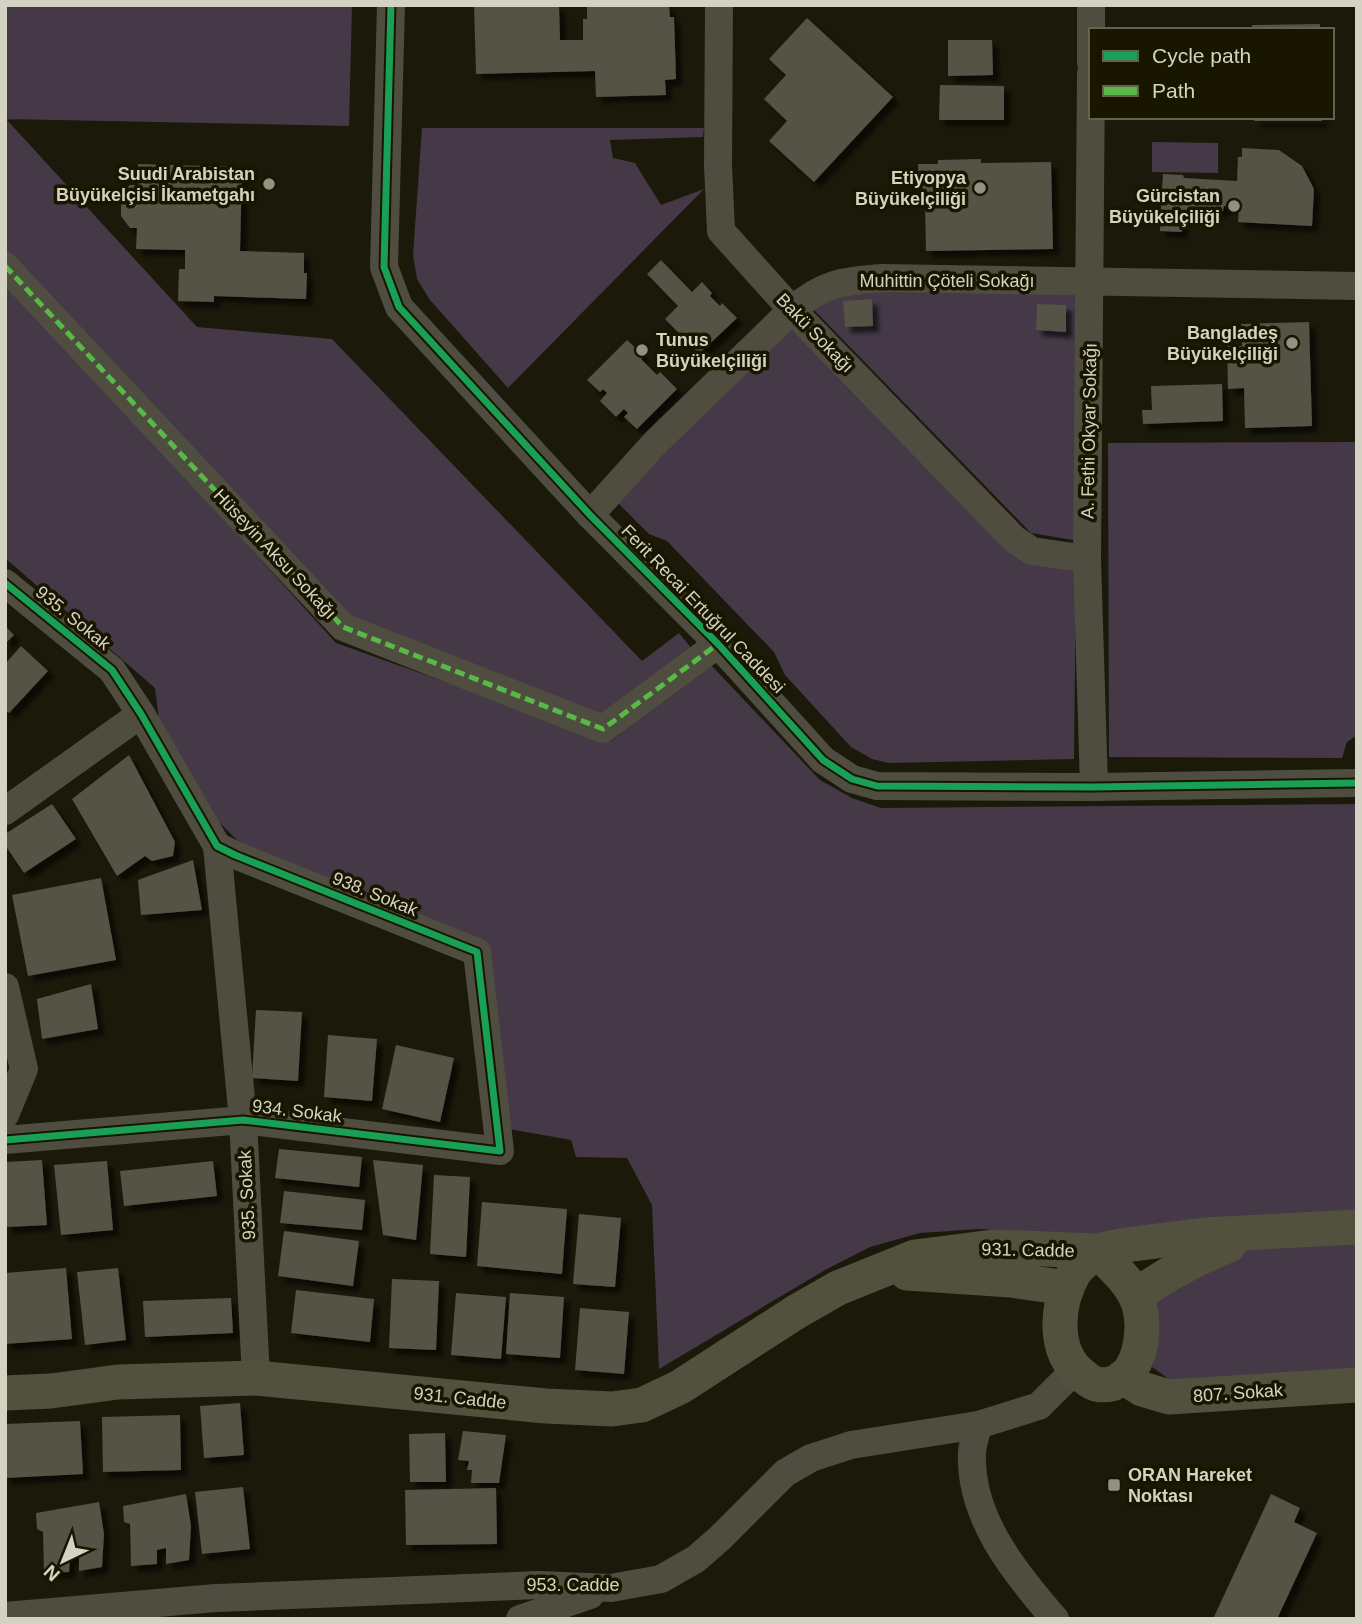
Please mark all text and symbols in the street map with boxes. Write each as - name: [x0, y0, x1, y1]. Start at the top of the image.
- legend: [1089, 28, 1334, 119]
- text: Cycle path: [1152, 44, 1251, 67]
- text: Path: [1152, 79, 1195, 102]
- place label: Suudi Arabistan Büyükelçisi İkametgahı: [56, 164, 255, 205]
- place label: Etiyopya Büyükelçiliği: [855, 168, 967, 209]
- marker: Suudi Arabistan Büyükelçisi İkametgahı: [261, 176, 277, 192]
- marker: Etiyopya Büyükelçiliği: [972, 180, 988, 196]
- place label: Gürcistan Büyükelçiliği: [1109, 186, 1220, 227]
- marker: Gürcistan Büyükelçiliği: [1226, 198, 1242, 214]
- street label: Muhittin Çöteli Sokağı: [859, 271, 1035, 291]
- street label: Bakü Sokağı: [772, 289, 858, 377]
- place label: Bangladeş Büyükelçiliği: [1167, 323, 1278, 364]
- place label: Tunus Büyükelçiliği: [656, 330, 767, 371]
- marker: Bangladeş Büyükelçiliği: [1284, 335, 1300, 351]
- marker: Tunus Büyükelçiliği: [634, 342, 650, 358]
- street label: A. Fethi Okyar Sokağı: [1077, 343, 1101, 519]
- street label: Hüseyin Aksu Sokağı: [210, 485, 340, 623]
- street label: Ferit Recai Ertuğrul Caddesi: [617, 521, 789, 697]
- street label: 935. Sokak: [32, 582, 115, 655]
- street label: 938. Sokak: [330, 868, 421, 921]
- street label: 934. Sokak: [251, 1096, 344, 1127]
- street label: 935. Sokak: [235, 1149, 259, 1240]
- street label: 931. Cadde: [981, 1239, 1075, 1261]
- street label: 807. Sokak: [1192, 1380, 1285, 1406]
- street label: 931. Cadde: [413, 1383, 507, 1413]
- place label: ORAN Hareket Noktası: [1128, 1465, 1252, 1506]
- marker: ORAN Hareket Noktası: [1106, 1477, 1122, 1493]
- north arrow: [28, 1526, 98, 1596]
- text: N: [40, 1561, 64, 1585]
- street label: 953. Cadde: [526, 1575, 620, 1595]

